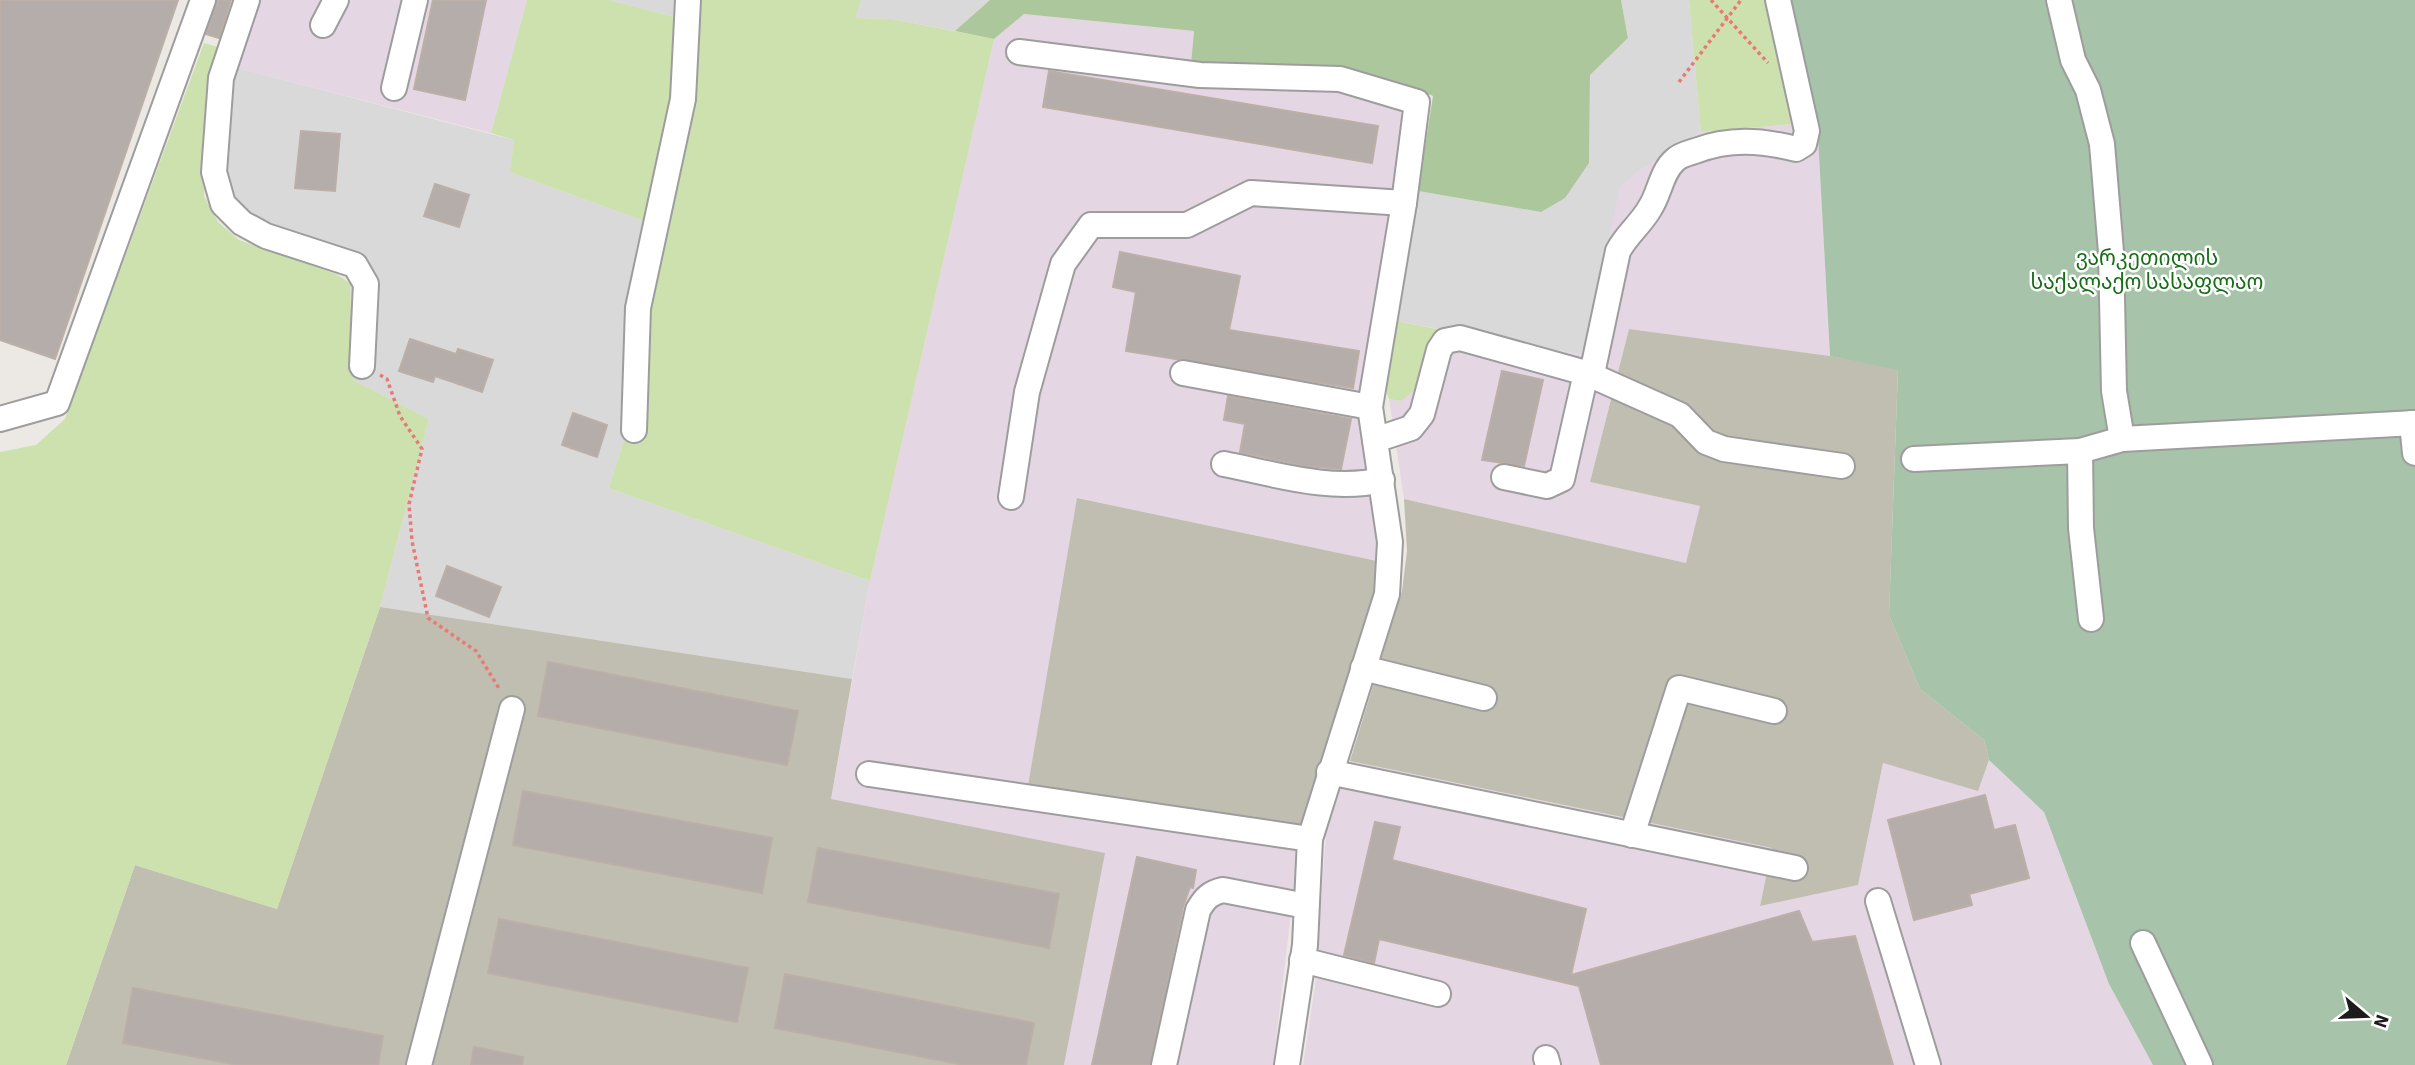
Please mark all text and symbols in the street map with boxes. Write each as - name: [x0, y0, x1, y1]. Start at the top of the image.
- park label: ვარკეთილის საქალაქო სასაფლაო: [2031, 243, 2263, 297]
- north arrow: [2331, 981, 2401, 1051]
- text: N: [2366, 1011, 2395, 1031]

